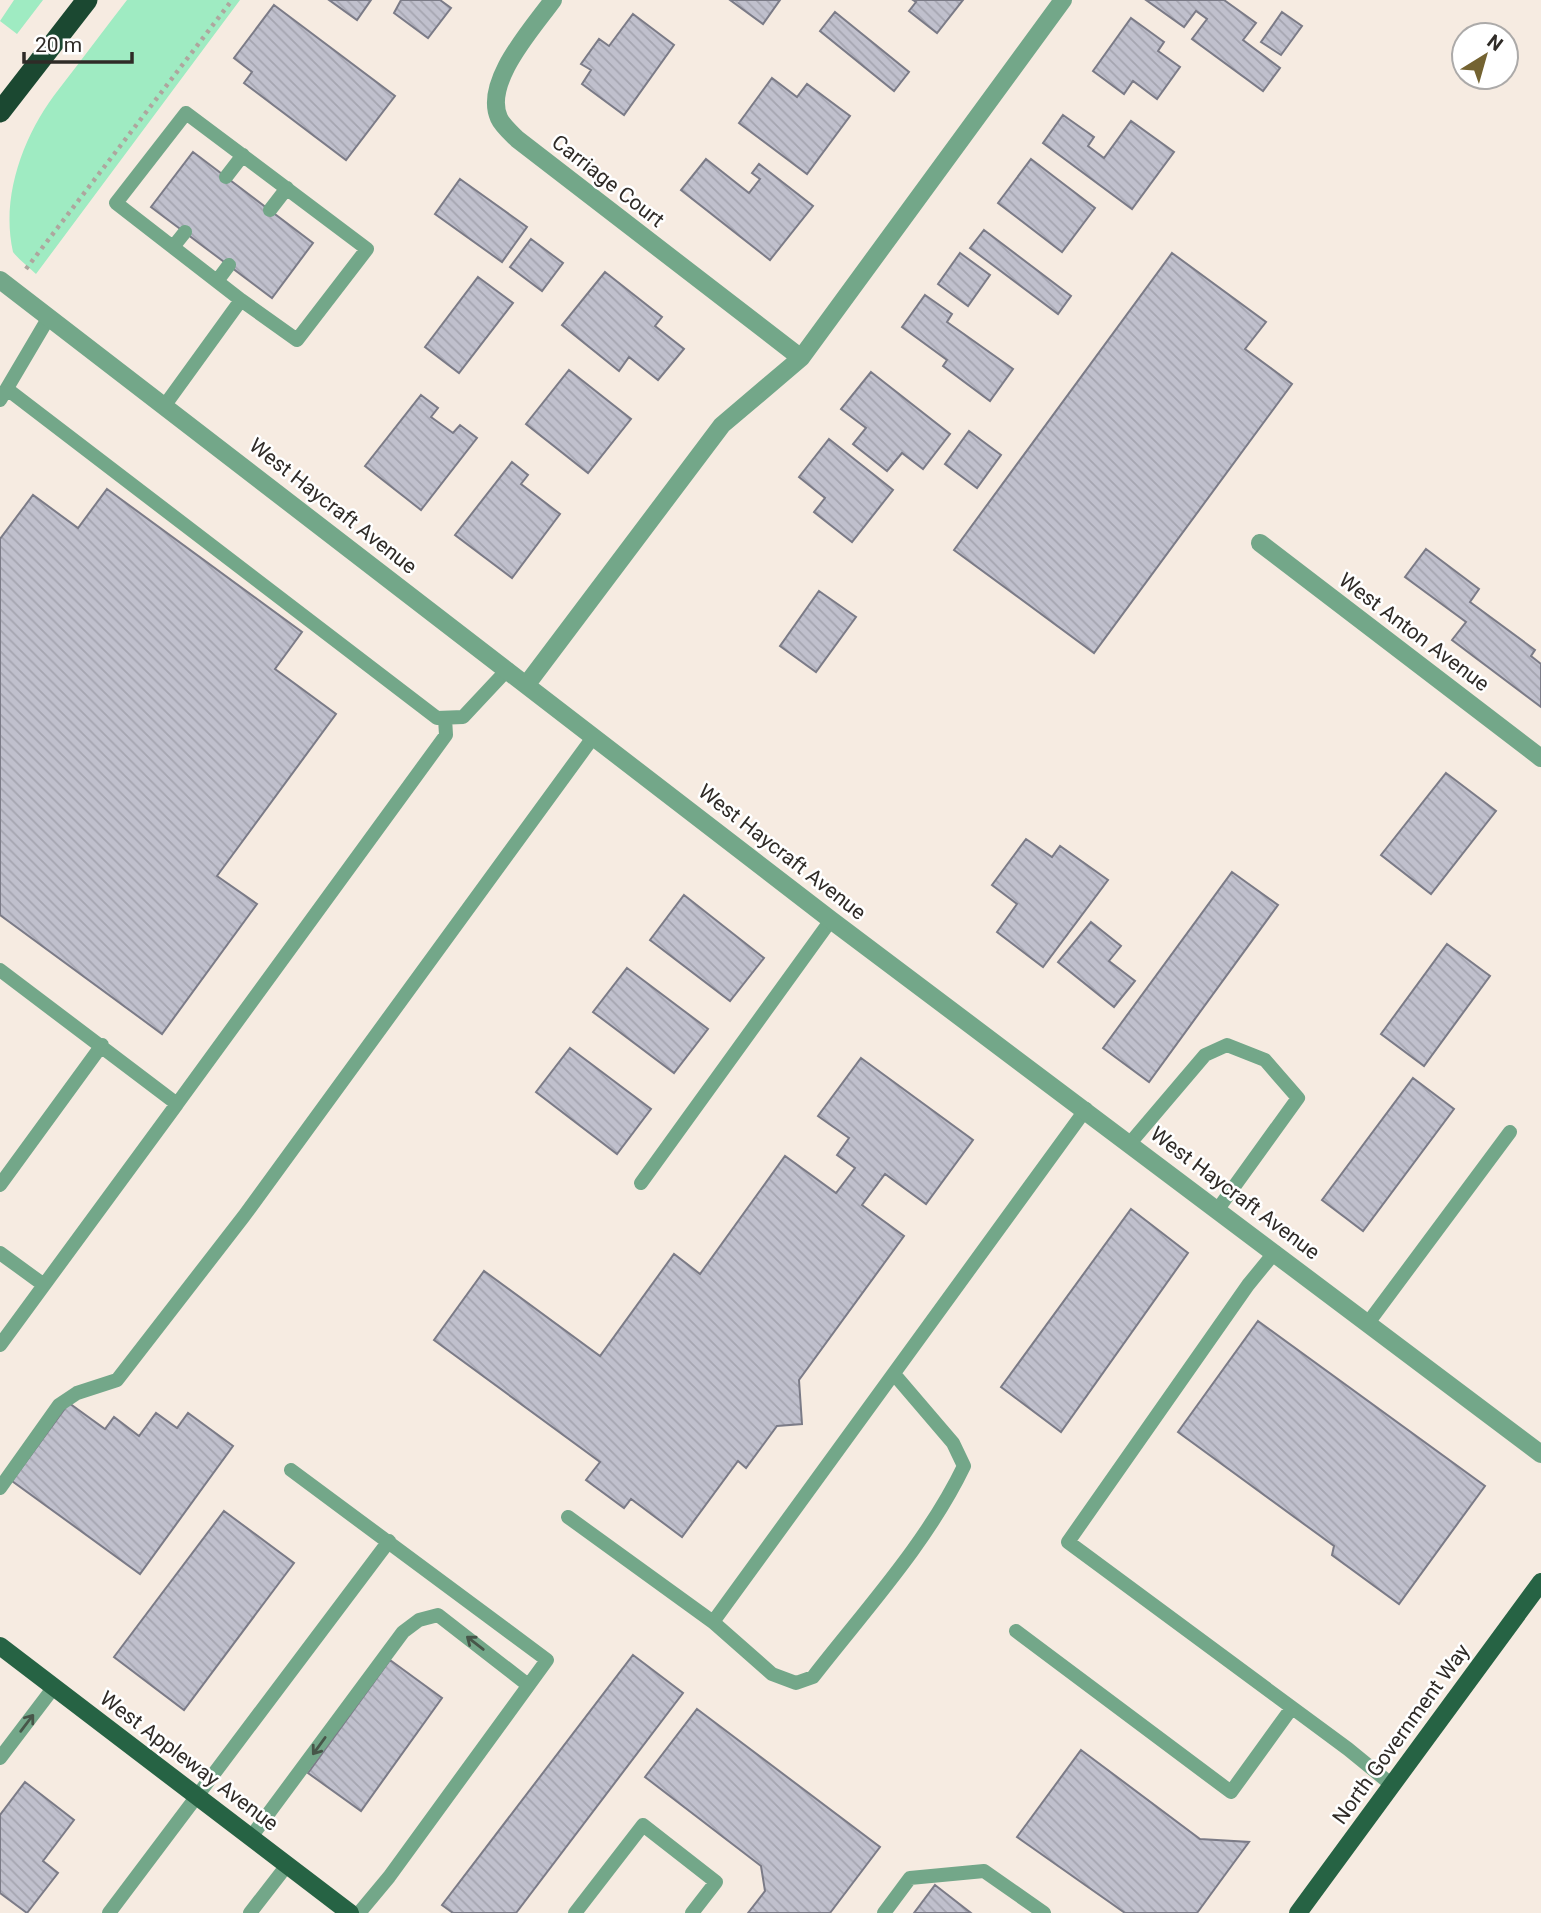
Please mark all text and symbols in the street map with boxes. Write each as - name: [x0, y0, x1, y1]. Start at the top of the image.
- scale bar: [24, 21, 133, 65]
- north arrow: [1450, 21, 1520, 91]
- text: N: [1483, 30, 1507, 56]
- text: 20 m: [35, 33, 82, 57]
- street label: Carriage Court: [547, 130, 669, 232]
- street label: West Haycraft Avenue: [245, 433, 421, 579]
- street label: West Anton Avenue: [1334, 568, 1494, 696]
- street label: West Haycraft Avenue: [694, 779, 870, 925]
- street label: West Haycraft Avenue: [1146, 1122, 1324, 1264]
- one-way arrow: [466, 1636, 484, 1651]
- street label: North Government Way: [1328, 1639, 1475, 1829]
- street label: West Appleway Avenue: [95, 1686, 283, 1836]
- one-way arrow: [19, 1713, 34, 1732]
- one-way arrow: [312, 1736, 326, 1755]

